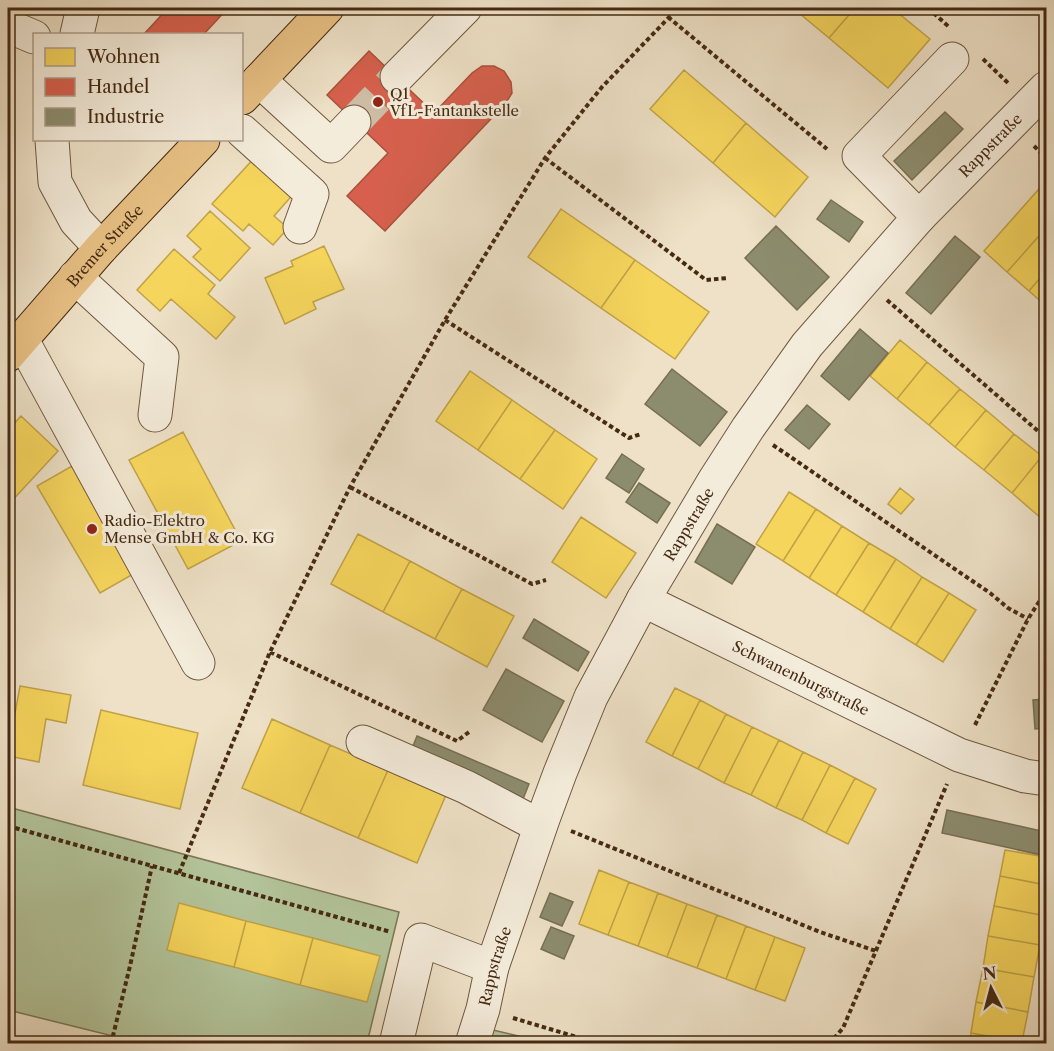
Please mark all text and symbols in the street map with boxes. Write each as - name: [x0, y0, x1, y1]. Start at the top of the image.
- legend: [33, 33, 243, 141]
- text: Wohnen: [86, 46, 160, 68]
- text: Handel: [87, 76, 149, 98]
- place label: Q1 VfL-Fantankstelle: [389, 84, 519, 120]
- marker: Q1 VfL-Fantankstelle: [371, 95, 385, 109]
- text: Industrie: [87, 106, 164, 128]
- street label: Rappstraße: [954, 109, 1026, 181]
- street label: Bremer Straße: [62, 200, 147, 291]
- street label: Rappstraße: [659, 484, 718, 564]
- place label: Radio-Elektro Mense GmbH & Co. KG: [104, 511, 275, 547]
- marker: Radio-Elektro Mense GmbH & Co. KG: [85, 522, 99, 536]
- street label: Schwanenburgstraße: [729, 636, 873, 719]
- street label: Rappstraße: [474, 924, 515, 1008]
- north arrow: [961, 958, 1021, 1018]
- text: N: [981, 962, 997, 984]

